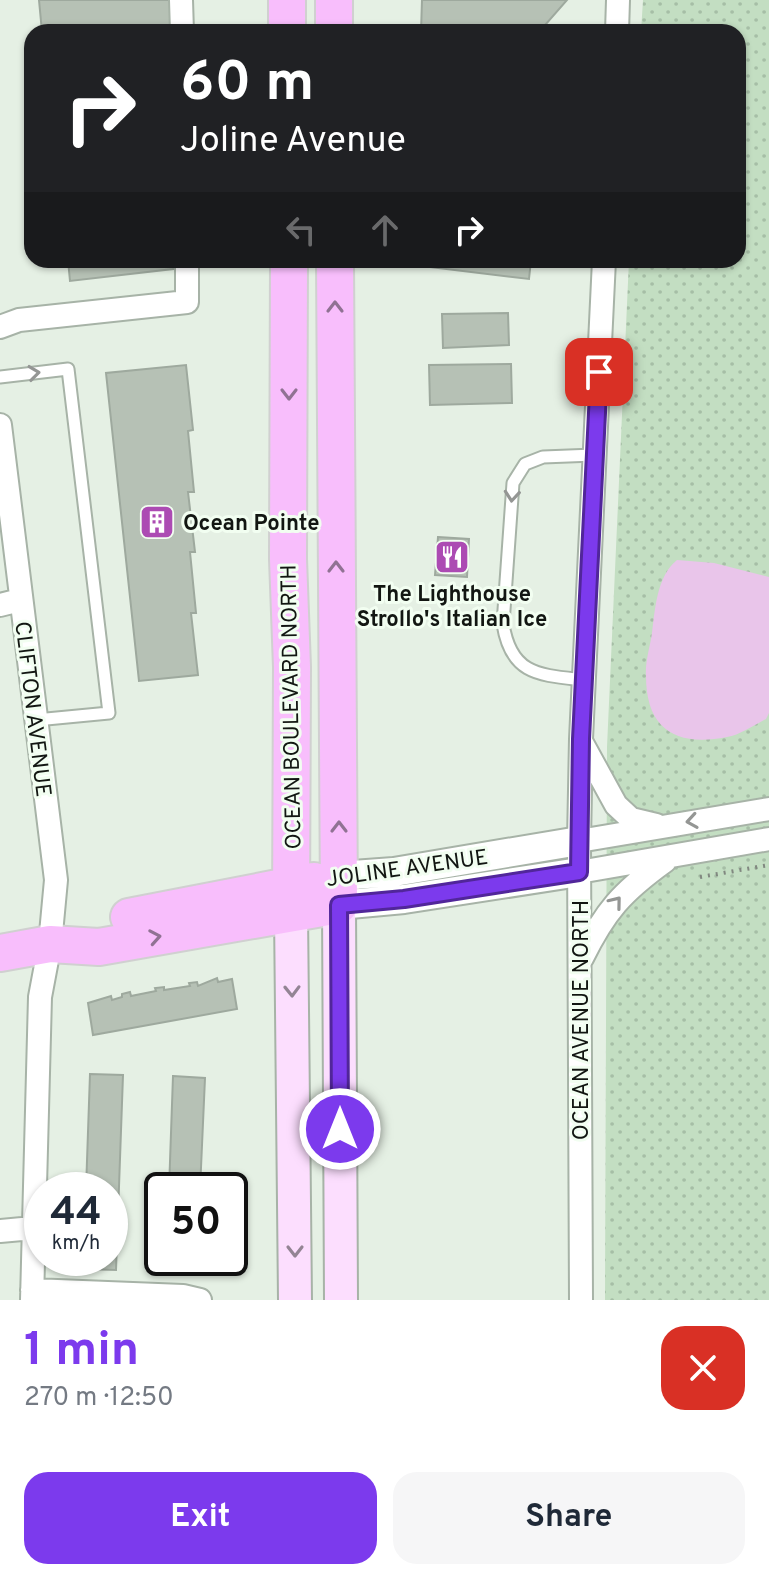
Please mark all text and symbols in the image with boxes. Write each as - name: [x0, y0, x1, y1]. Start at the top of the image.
- text: 60 m: [180, 50, 314, 120]
- icon: right: [48, 56, 152, 160]
- text: Joline Avenue: [180, 119, 406, 165]
- icon: left: [279, 208, 323, 252]
- icon: ahead: [363, 208, 407, 252]
- icon: right: [447, 208, 491, 252]
- one-way arrow: [326, 300, 344, 313]
- pin: [565, 338, 633, 406]
- icon: arrive: [577, 350, 621, 394]
- one-way arrow: [28, 365, 41, 382]
- one-way arrow: [280, 388, 298, 401]
- one-way arrow: [504, 489, 521, 502]
- building icon: Ocean Pointe: [138, 503, 176, 541]
- place label: Ocean Pointe: [183, 511, 319, 538]
- restaurant icon: The Lighthouse Strollo's Italian Ice: [433, 538, 471, 576]
- one-way arrow: [327, 560, 345, 573]
- street label: OCEAN BOULEVARD NORTH: [277, 564, 308, 850]
- place label: The Lighthouse Strollo's Italian Ice: [357, 582, 547, 634]
- street label: CLIFTON AVENUE: [7, 620, 56, 799]
- one-way arrow: [685, 812, 699, 829]
- one-way arrow: [330, 820, 348, 833]
- street label: JOLINE AVENUE: [325, 845, 490, 894]
- one-way arrow: [606, 897, 621, 912]
- street label: OCEAN AVENUE NORTH: [569, 900, 596, 1140]
- one-way arrow: [148, 930, 162, 947]
- one-way arrow: [283, 985, 301, 998]
- position arrow: [298, 1087, 382, 1171]
- speed limit sign: 50: [144, 1172, 248, 1276]
- text: 44: [50, 1189, 102, 1239]
- text: km/h: [52, 1231, 100, 1257]
- one-way arrow: [286, 1245, 304, 1258]
- text: 1 min: [24, 1322, 139, 1382]
- button: close: [661, 1326, 745, 1410]
- text: 270 m · 12:50: [24, 1382, 174, 1415]
- button: Exit: [24, 1472, 377, 1564]
- button: Share: [393, 1472, 745, 1564]

